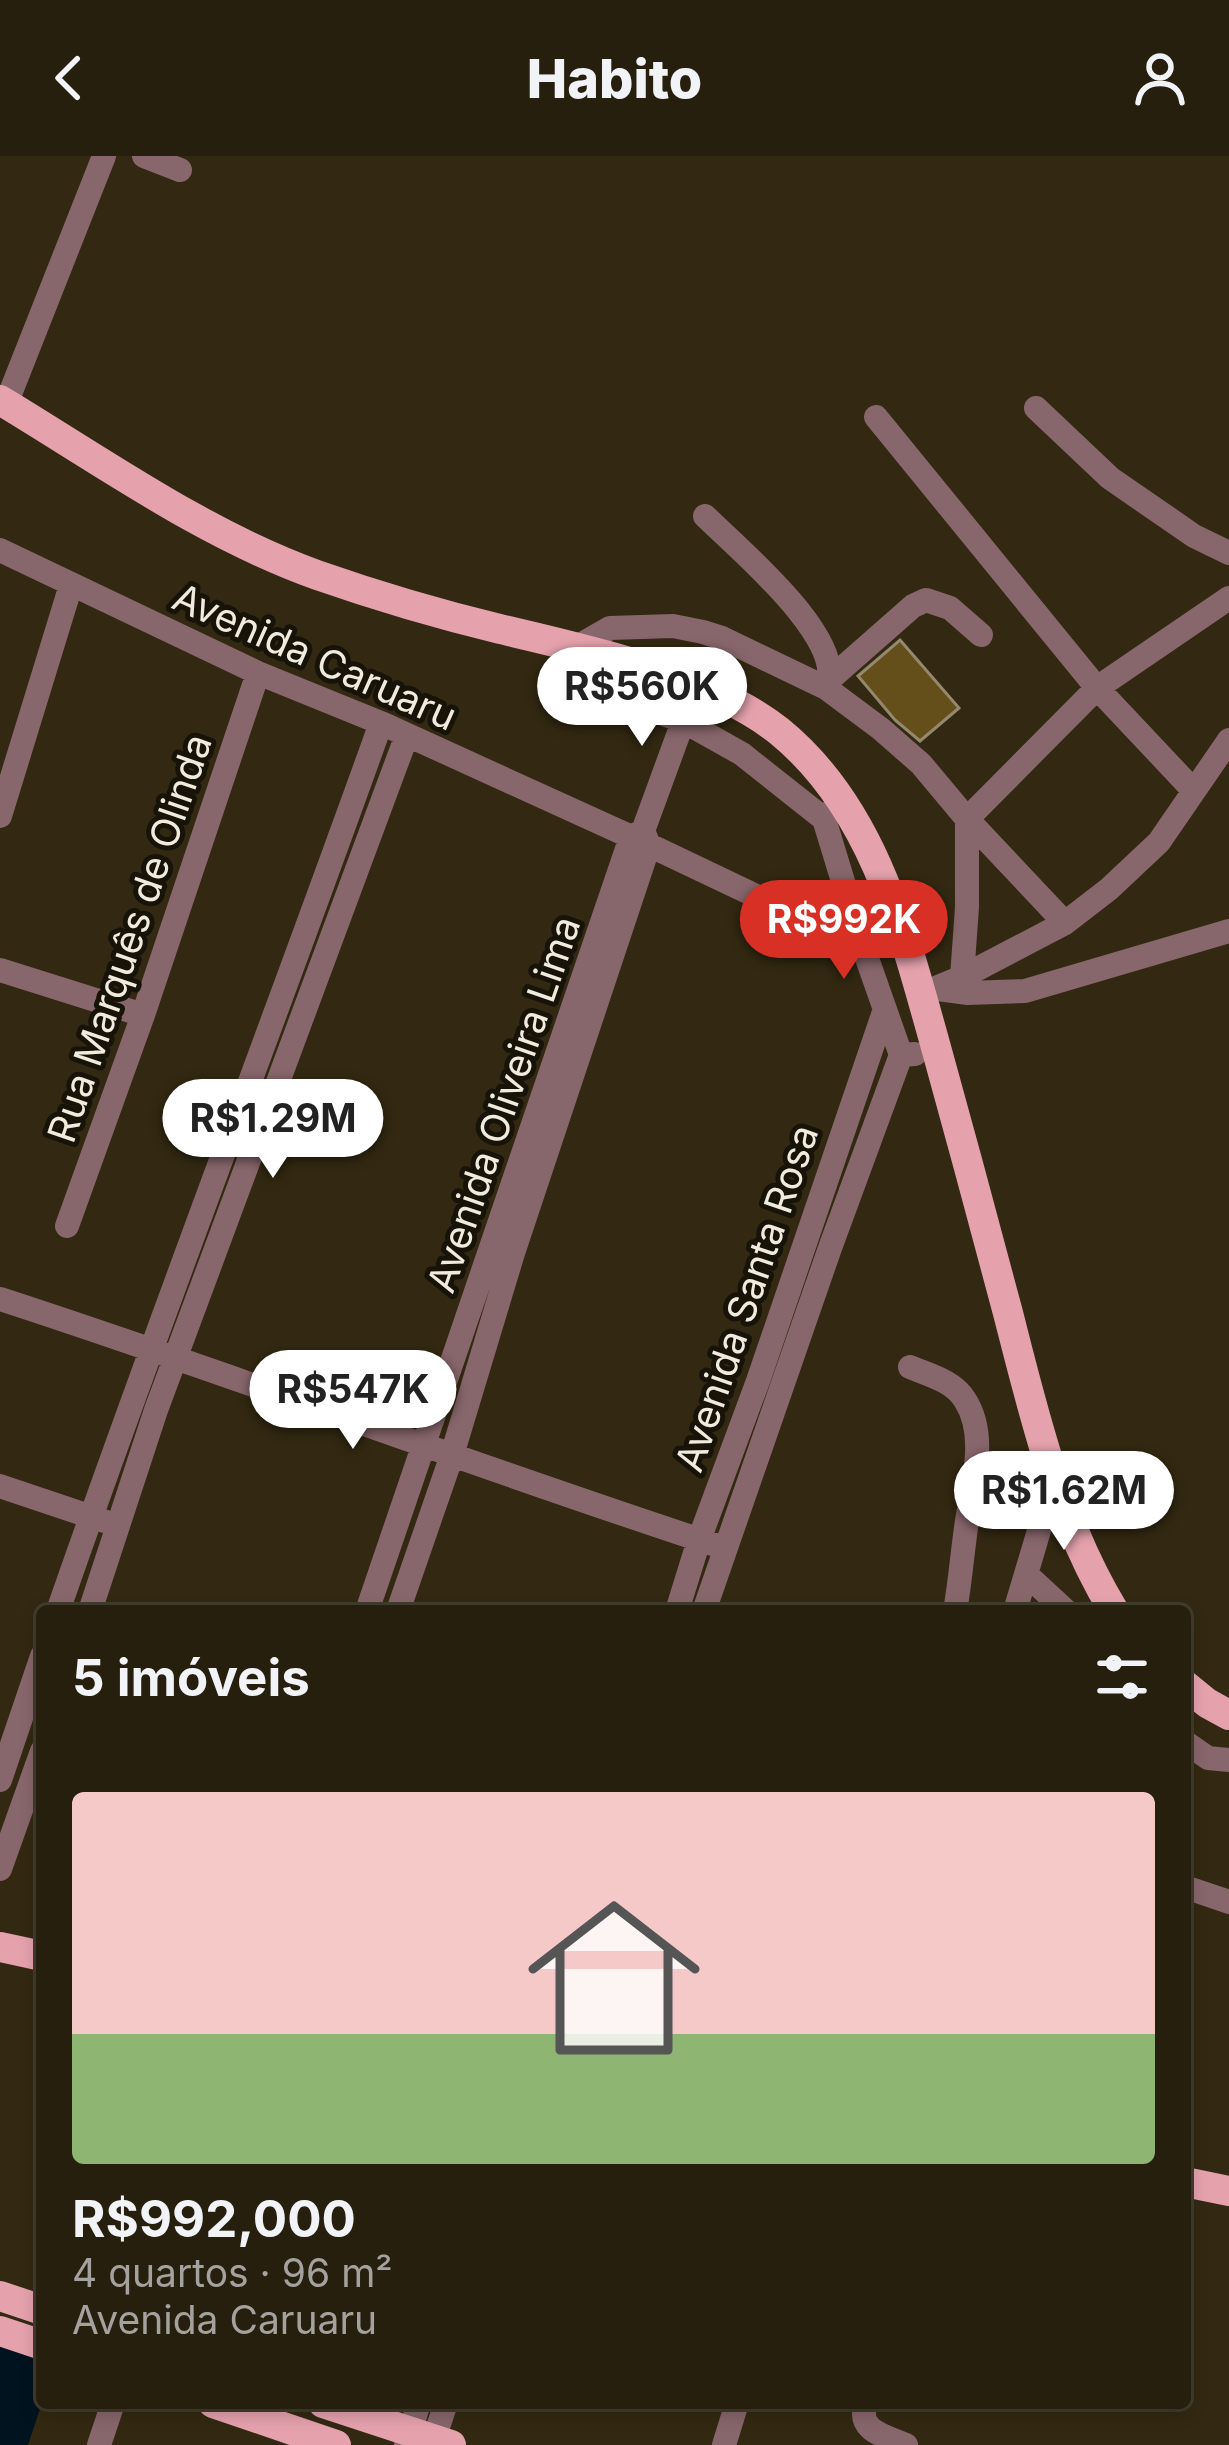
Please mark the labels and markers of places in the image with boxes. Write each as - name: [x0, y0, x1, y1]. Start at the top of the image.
- pin: R$560K: [544, 647, 740, 749]
- pin: R$992K: [746, 880, 942, 982]
- pin: R$1.29M: [162, 1079, 384, 1181]
- pin: R$547K: [255, 1350, 451, 1452]
- pin: R$1.62M: [953, 1451, 1175, 1553]

